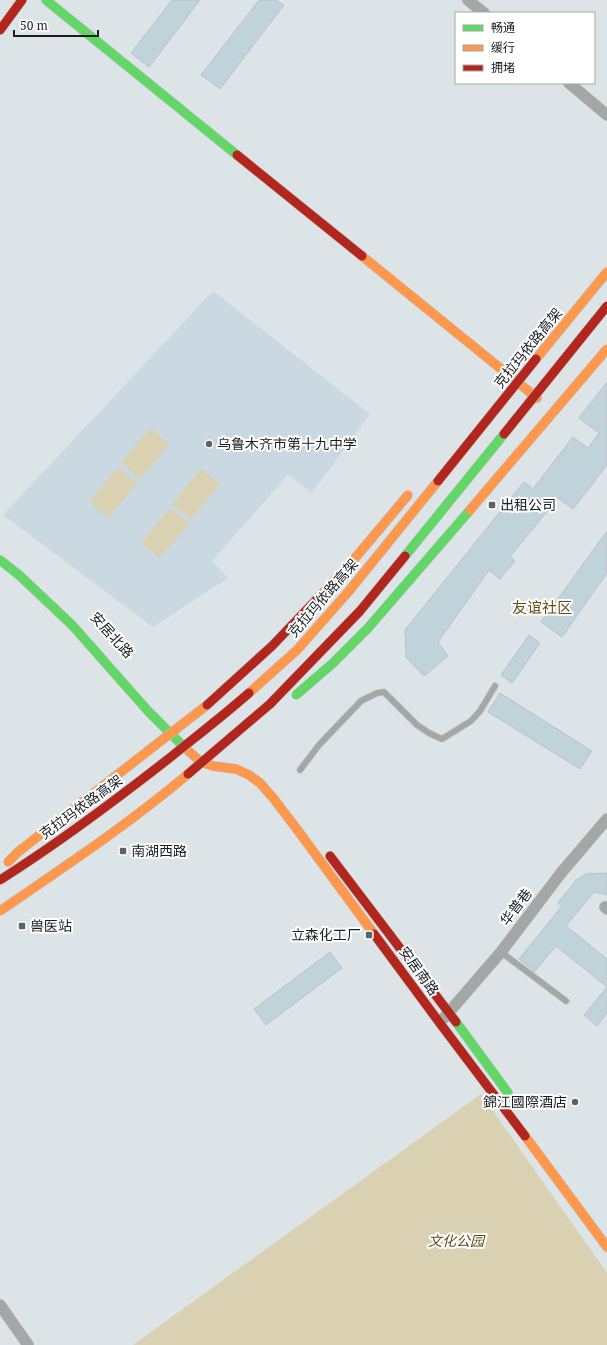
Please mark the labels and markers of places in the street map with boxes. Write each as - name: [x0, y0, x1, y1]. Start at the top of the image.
- place label: 乌鲁木齐市第十九中学: [217, 434, 357, 453]
- marker: 乌鲁木齐市第十九中学: [204, 439, 214, 449]
- place label: 出租公司: [500, 495, 556, 514]
- marker: 出租公司: [487, 500, 497, 510]
- place label: 南湖西路: [131, 841, 187, 860]
- marker: 南湖西路: [118, 846, 128, 856]
- place label: 兽医站: [30, 916, 72, 935]
- marker: 兽医站: [17, 921, 27, 931]
- place label: 立森化工厂: [291, 925, 361, 944]
- marker: 立森化工厂: [364, 930, 374, 940]
- place label: 錦江國際酒店: [483, 1092, 567, 1111]
- marker: 錦江國際酒店: [570, 1097, 580, 1107]

